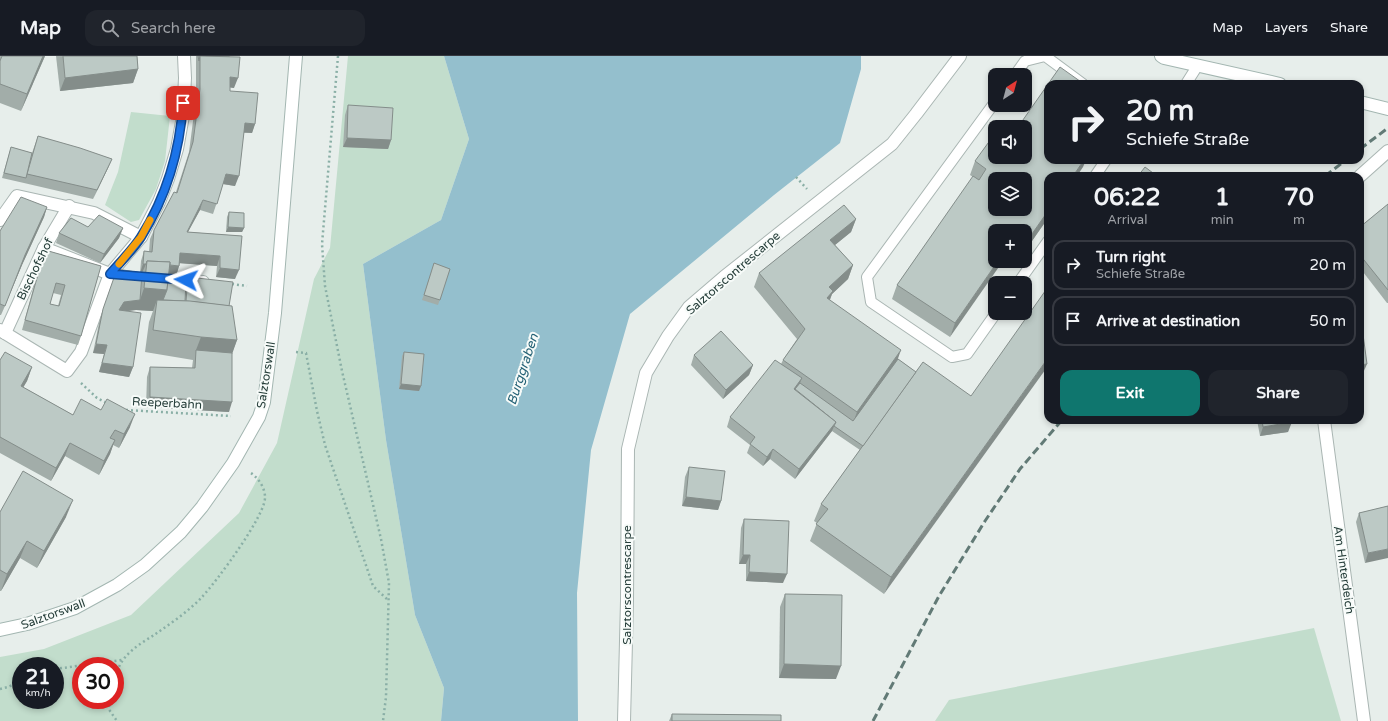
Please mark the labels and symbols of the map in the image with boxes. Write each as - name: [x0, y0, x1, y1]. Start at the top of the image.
- north arrow: [988, 68, 1032, 112]
- pin: [166, 86, 200, 120]
- street label: Salztorscontrescarpe: [683, 228, 783, 318]
- street label: Bischofshof: [14, 235, 56, 302]
- position arrow: [165, 259, 207, 301]
- water label: Burggraben: [504, 331, 542, 407]
- street label: Salztorswall: [254, 341, 278, 409]
- street label: Reeperbahn: [132, 394, 202, 412]
- street label: Salztorscontrescarpe: [620, 525, 634, 645]
- street label: Am Hinterdeich: [1331, 525, 1357, 615]
- street label: Salztorswall: [19, 596, 87, 632]
- speed limit sign: 30: [72, 657, 124, 709]

